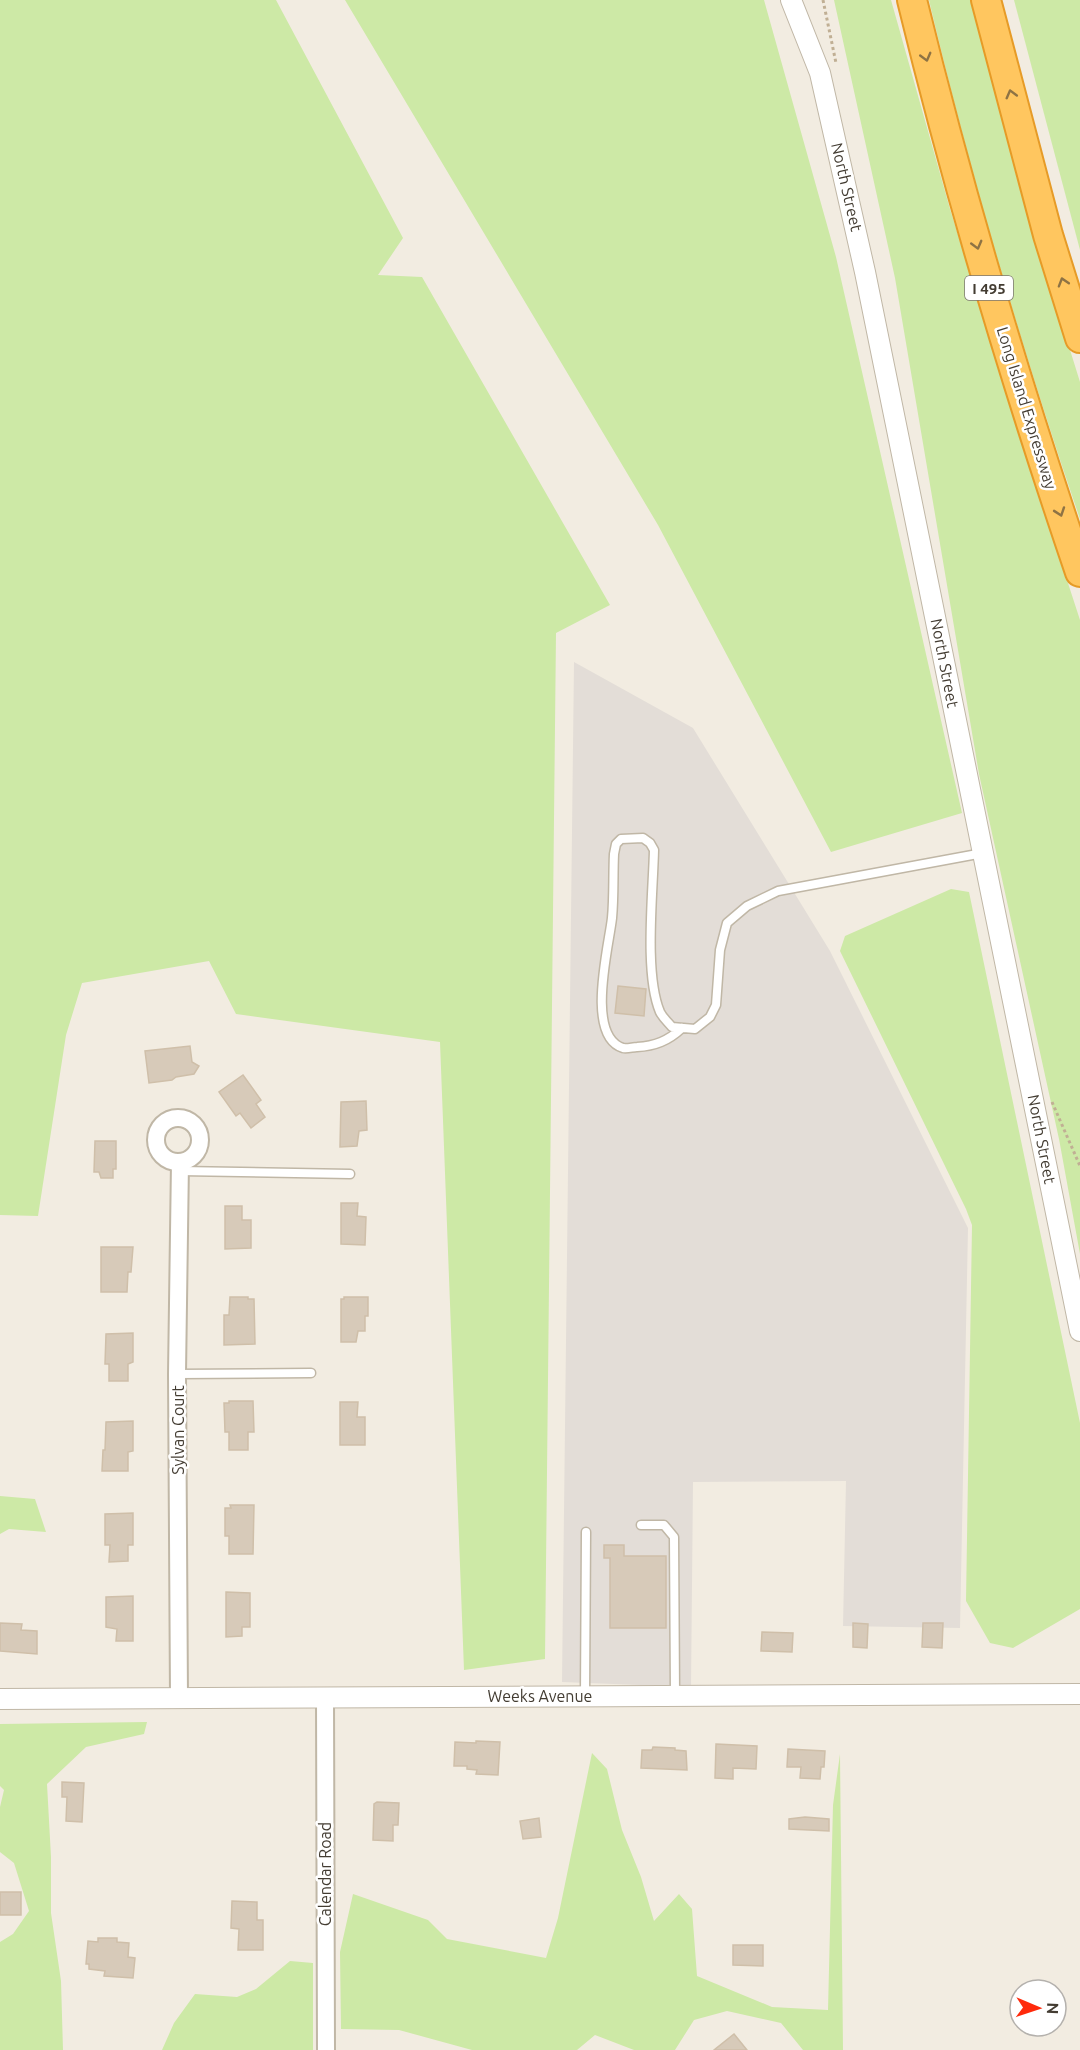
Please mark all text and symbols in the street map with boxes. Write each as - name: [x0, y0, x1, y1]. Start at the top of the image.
- one-way arrow: [919, 52, 932, 62]
- one-way arrow: [1006, 89, 1018, 100]
- street label: North Street: [828, 141, 866, 234]
- one-way arrow: [970, 239, 982, 250]
- road number: I 495: [965, 276, 1013, 300]
- one-way arrow: [1058, 277, 1070, 288]
- street label: Long Island Expressway: [994, 325, 1060, 492]
- one-way arrow: [1052, 506, 1065, 516]
- street label: North Street: [928, 617, 963, 710]
- street label: North Street: [1025, 1093, 1060, 1186]
- street label: Sylvan Court: [169, 1385, 187, 1475]
- street label: Weeks Avenue: [488, 1687, 592, 1705]
- street label: Calendar Road: [316, 1822, 334, 1926]
- north arrow: [1008, 1978, 1068, 2038]
- text: N: [1044, 2002, 1062, 2015]

